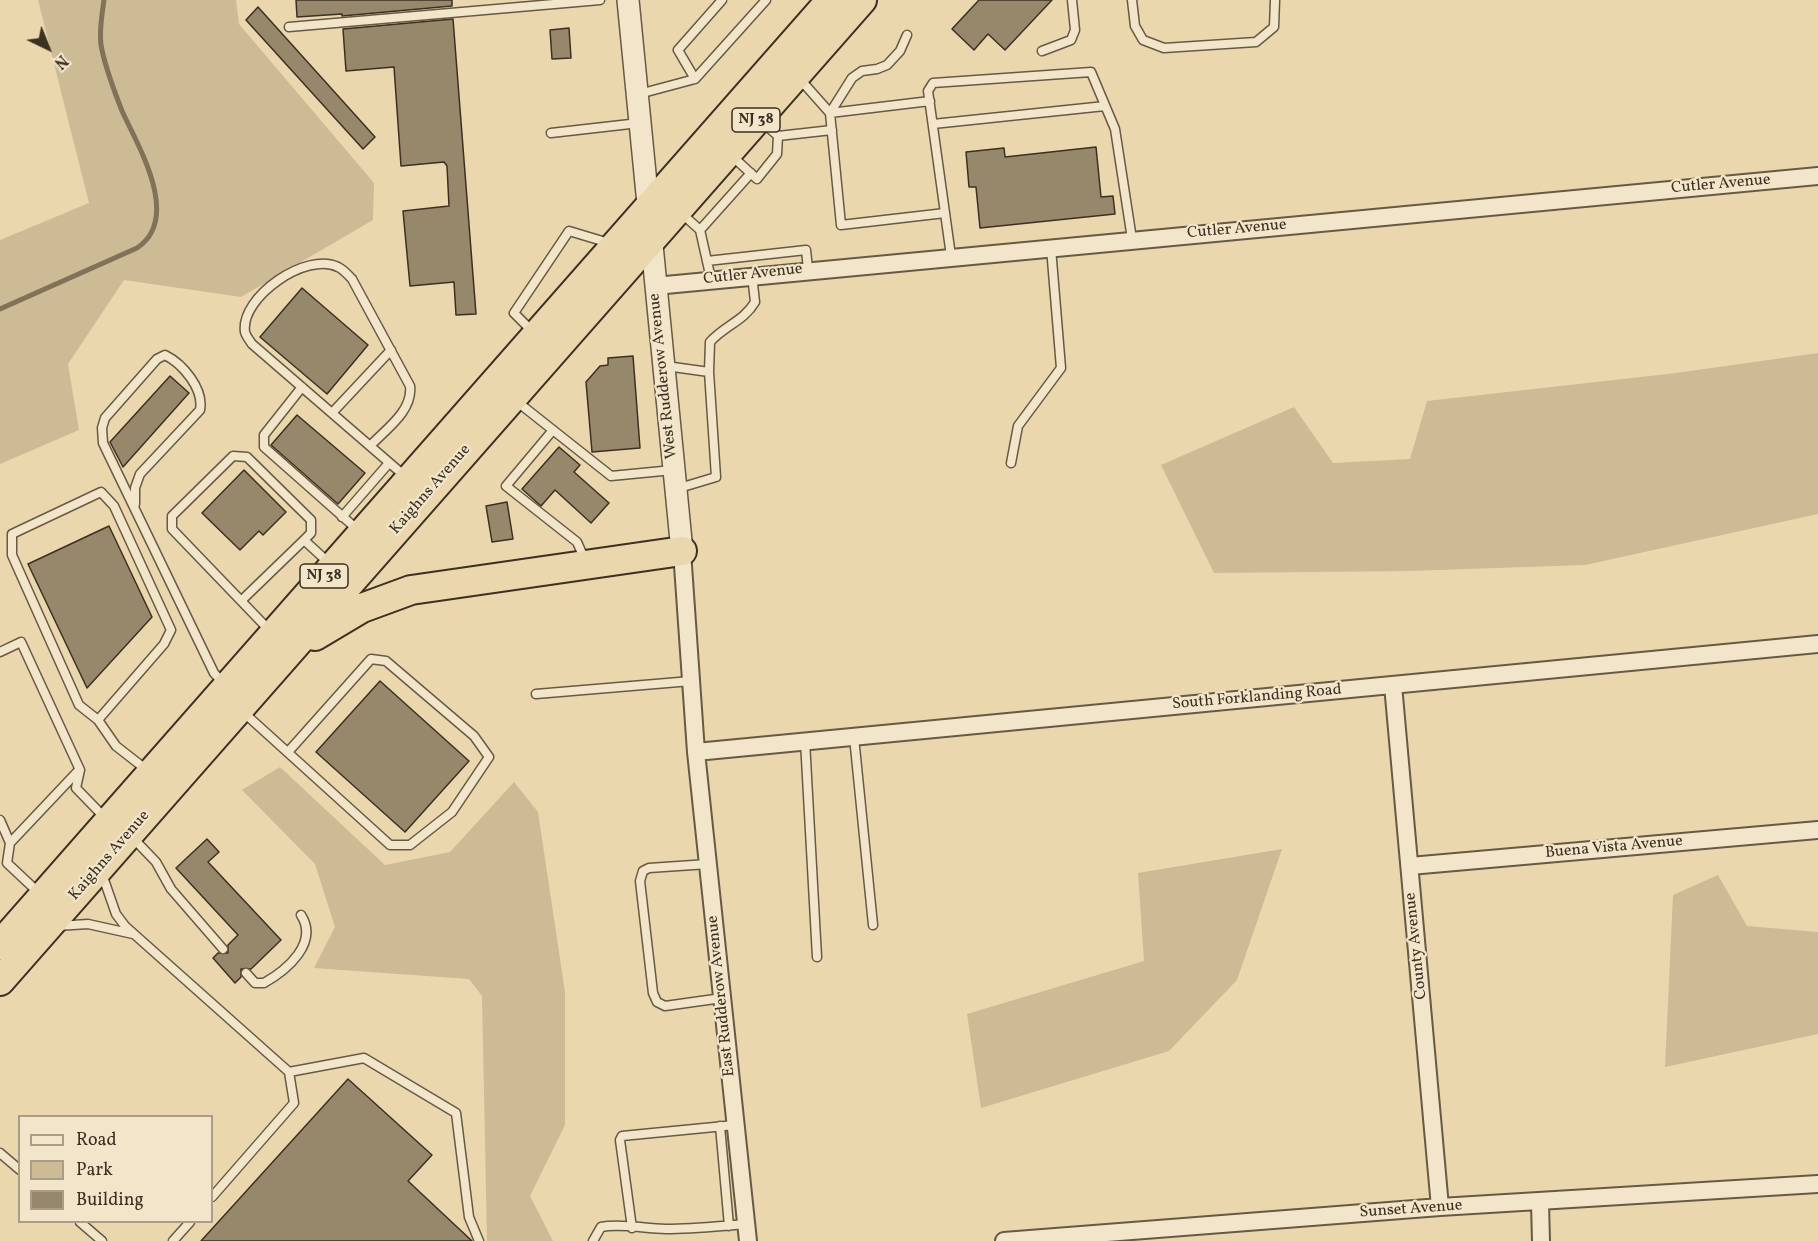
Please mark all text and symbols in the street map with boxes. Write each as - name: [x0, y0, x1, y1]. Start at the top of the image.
- north arrow: [18, 18, 78, 78]
- text: N: [49, 49, 72, 73]
- road number: NJ 38: [732, 108, 780, 132]
- street label: Cutler Avenue: [1671, 171, 1771, 199]
- street label: Cutler Avenue: [1187, 216, 1287, 244]
- street label: Cutler Avenue: [702, 260, 804, 290]
- street label: West Rudderow Avenue: [646, 292, 682, 460]
- street label: Kaighns Avenue: [387, 441, 475, 539]
- road number: NJ 38: [300, 564, 348, 588]
- street label: South Forklanding Road: [1171, 681, 1343, 715]
- street label: Kaighns Avenue: [66, 807, 154, 905]
- street label: Buena Vista Avenue: [1544, 832, 1684, 864]
- street label: County Avenue: [1402, 892, 1432, 1000]
- street label: East Rudderow Avenue: [704, 915, 740, 1077]
- legend: [18, 1115, 213, 1223]
- text: Road: [76, 1128, 117, 1153]
- text: Park: [76, 1158, 113, 1183]
- text: Building: [76, 1188, 144, 1213]
- street label: Sunset Avenue: [1359, 1197, 1463, 1223]

